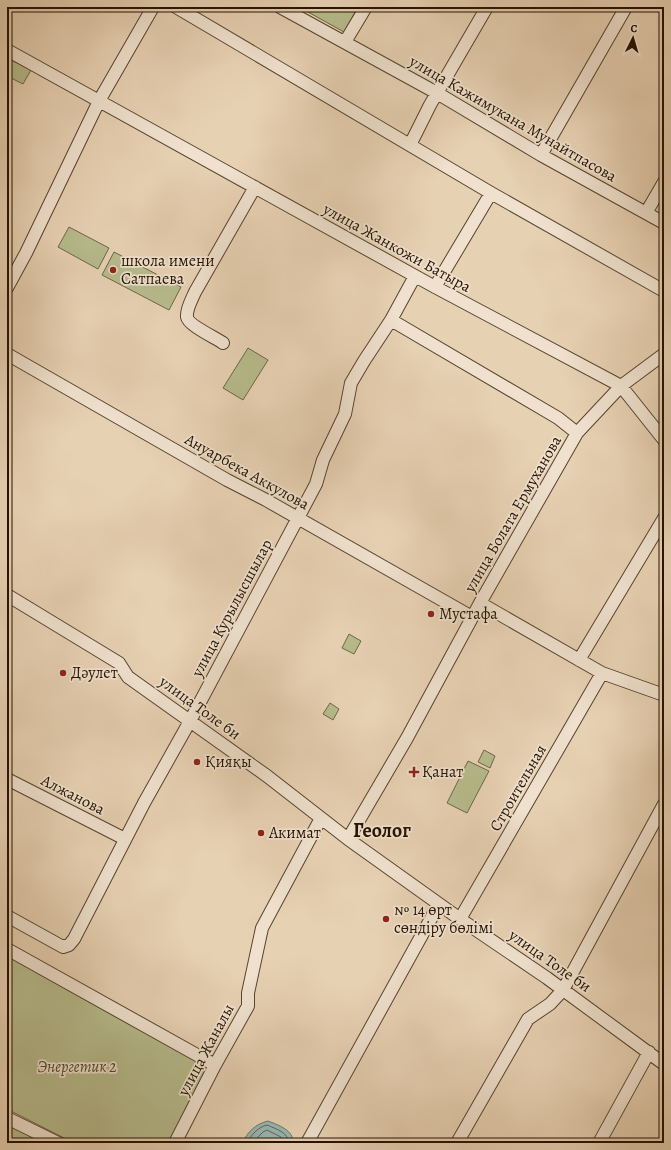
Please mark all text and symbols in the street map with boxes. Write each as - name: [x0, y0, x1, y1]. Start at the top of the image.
- north arrow: [613, 18, 653, 58]
- text: С: [630, 21, 638, 36]
- street label: улица Кажимукана Мунайтпасова: [404, 50, 621, 188]
- street label: улица Жанкожи Батыра: [318, 198, 475, 298]
- place label: школа имени Сатпаева: [121, 250, 215, 290]
- marker: школа имени Сатпаева: [108, 265, 118, 275]
- street label: Ануарбека Аккулова: [180, 428, 314, 516]
- street label: улица Болата Ермуханова: [459, 431, 567, 597]
- street label: улица Курылысшылар: [186, 535, 278, 682]
- place label: Мустафа: [439, 603, 498, 625]
- marker: Мустафа: [426, 609, 436, 619]
- place label: Дәулет: [71, 662, 118, 684]
- marker: Дәулет: [58, 668, 68, 678]
- street label: улица Толе би: [154, 670, 245, 745]
- street label: Строительная: [484, 740, 552, 835]
- place label: Қияқы: [205, 751, 252, 773]
- marker: Қияқы: [192, 757, 202, 767]
- place label: Қанат: [422, 761, 463, 783]
- marker: Қанат: [409, 767, 419, 777]
- street label: Алжанова: [36, 769, 109, 821]
- district label: Геолог: [353, 817, 411, 844]
- place label: Акимат: [268, 822, 321, 844]
- marker: Акимат: [256, 828, 266, 838]
- place label: № 14 өрт сөндіру бөлімі: [394, 899, 493, 939]
- marker: № 14 өрт сөндіру бөлімі: [381, 914, 391, 924]
- street label: улица Толе би: [504, 924, 596, 998]
- street label: улица Жаналы: [172, 1000, 239, 1101]
- park label: Энергетик 2: [37, 1056, 117, 1078]

